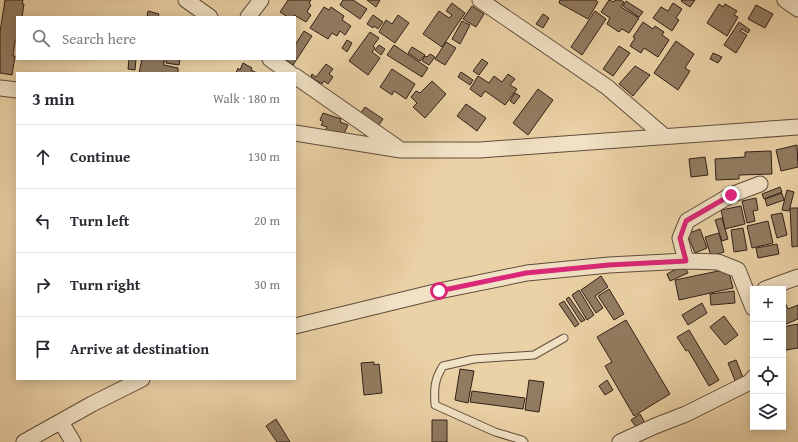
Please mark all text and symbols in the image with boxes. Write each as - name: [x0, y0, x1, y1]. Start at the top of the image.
- search box: [16, 16, 296, 60]
- icon: search: [30, 27, 52, 49]
- text: Search here: [62, 28, 136, 49]
- text: 3 min: [32, 86, 74, 111]
- text: Walk · 180 m: [213, 89, 280, 108]
- icon: ahead: [32, 146, 54, 168]
- text: Continue: [70, 146, 131, 167]
- text: 130 m: [248, 147, 280, 166]
- route end: [722, 186, 740, 204]
- icon: left: [32, 210, 54, 232]
- text: Turn left: [70, 210, 129, 231]
- text: 20 m: [254, 211, 280, 230]
- icon: right: [32, 274, 54, 296]
- text: Turn right: [70, 274, 141, 295]
- text: 30 m: [254, 275, 280, 294]
- route start: [430, 282, 448, 300]
- map controls: [750, 286, 786, 430]
- button: +: [750, 286, 786, 322]
- button: −: [750, 322, 786, 358]
- icon: arrive: [32, 338, 54, 360]
- text: Arrive at destination: [70, 338, 209, 359]
- button: locate: [750, 358, 786, 394]
- button: layers: [750, 394, 786, 430]

